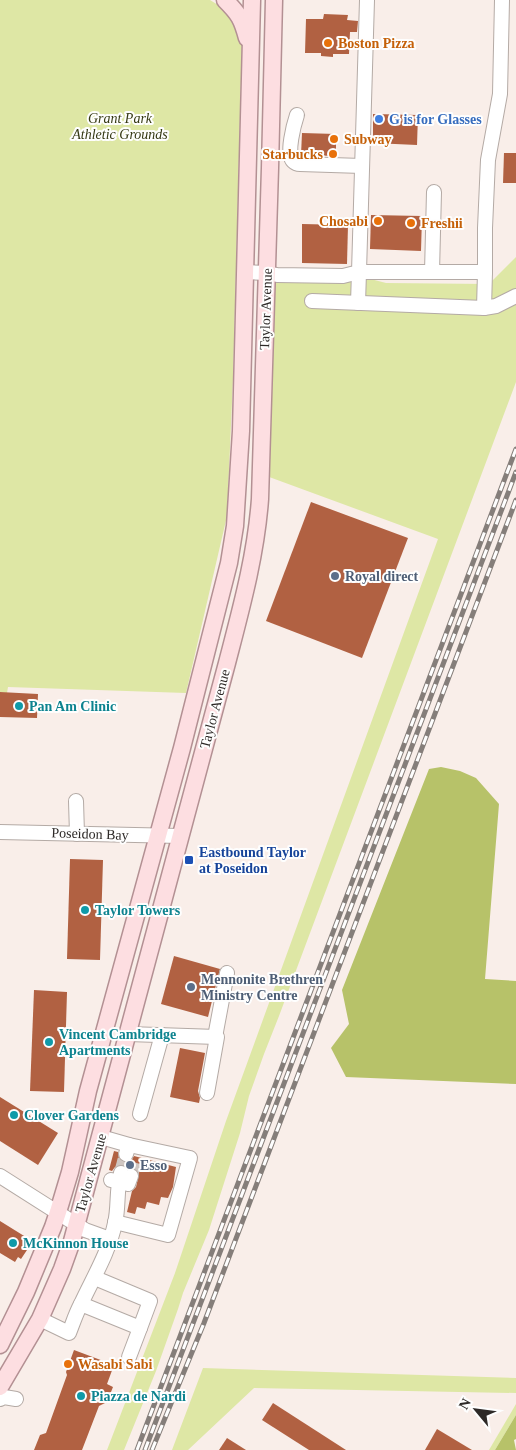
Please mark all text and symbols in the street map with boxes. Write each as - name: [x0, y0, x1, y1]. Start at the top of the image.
- place label: Boston Pizza: [338, 36, 415, 51]
- marker: Boston Pizza: [322, 37, 334, 49]
- park label: Grant Park Athletic Grounds: [71, 111, 168, 142]
- place label: G is for Glasses: [389, 112, 482, 127]
- marker: G is for Glasses: [373, 113, 385, 125]
- place label: Subway: [344, 132, 391, 147]
- marker: Subway: [328, 133, 340, 145]
- place label: Starbucks: [262, 147, 324, 162]
- marker: Starbucks: [327, 148, 339, 160]
- place label: Chosabi: [319, 214, 368, 229]
- marker: Chosabi: [372, 215, 384, 227]
- place label: Freshii: [421, 216, 463, 231]
- marker: Freshii: [405, 217, 417, 229]
- street label: Taylor Avenue: [257, 268, 275, 350]
- place label: Royal direct: [345, 569, 419, 584]
- marker: Royal direct: [329, 570, 341, 582]
- street label: Taylor Avenue: [197, 668, 233, 750]
- place label: Pan Am Clinic: [29, 699, 116, 714]
- marker: Pan Am Clinic: [13, 700, 25, 712]
- street label: Poseidon Bay: [51, 825, 129, 843]
- place label: Eastbound Taylor at Poseidon: [199, 845, 306, 876]
- marker: Eastbound Taylor at Poseidon: [183, 854, 195, 866]
- place label: Taylor Towers: [95, 903, 181, 918]
- marker: Taylor Towers: [79, 904, 91, 916]
- place label: Mennonite Brethren Ministry Centre: [201, 972, 323, 1003]
- marker: Mennonite Brethren Ministry Centre: [185, 981, 197, 993]
- place label: Vincent Cambridge Apartments: [59, 1027, 176, 1058]
- marker: Vincent Cambridge Apartments: [43, 1036, 55, 1048]
- place label: Clover Gardens: [24, 1108, 120, 1123]
- marker: Clover Gardens: [8, 1109, 20, 1121]
- street label: Taylor Avenue: [73, 1132, 109, 1214]
- place label: Esso: [140, 1158, 167, 1173]
- marker: Esso: [124, 1159, 136, 1171]
- place label: McKinnon House: [23, 1236, 128, 1251]
- marker: McKinnon House: [7, 1237, 19, 1249]
- place label: Wasabi Sabi: [78, 1357, 152, 1372]
- marker: Wasabi Sabi: [62, 1358, 74, 1370]
- north arrow: [451, 1385, 501, 1435]
- place label: Piazza de Nardi: [91, 1389, 186, 1404]
- marker: Piazza de Nardi: [75, 1390, 87, 1402]
- text: N: [456, 1396, 474, 1412]

